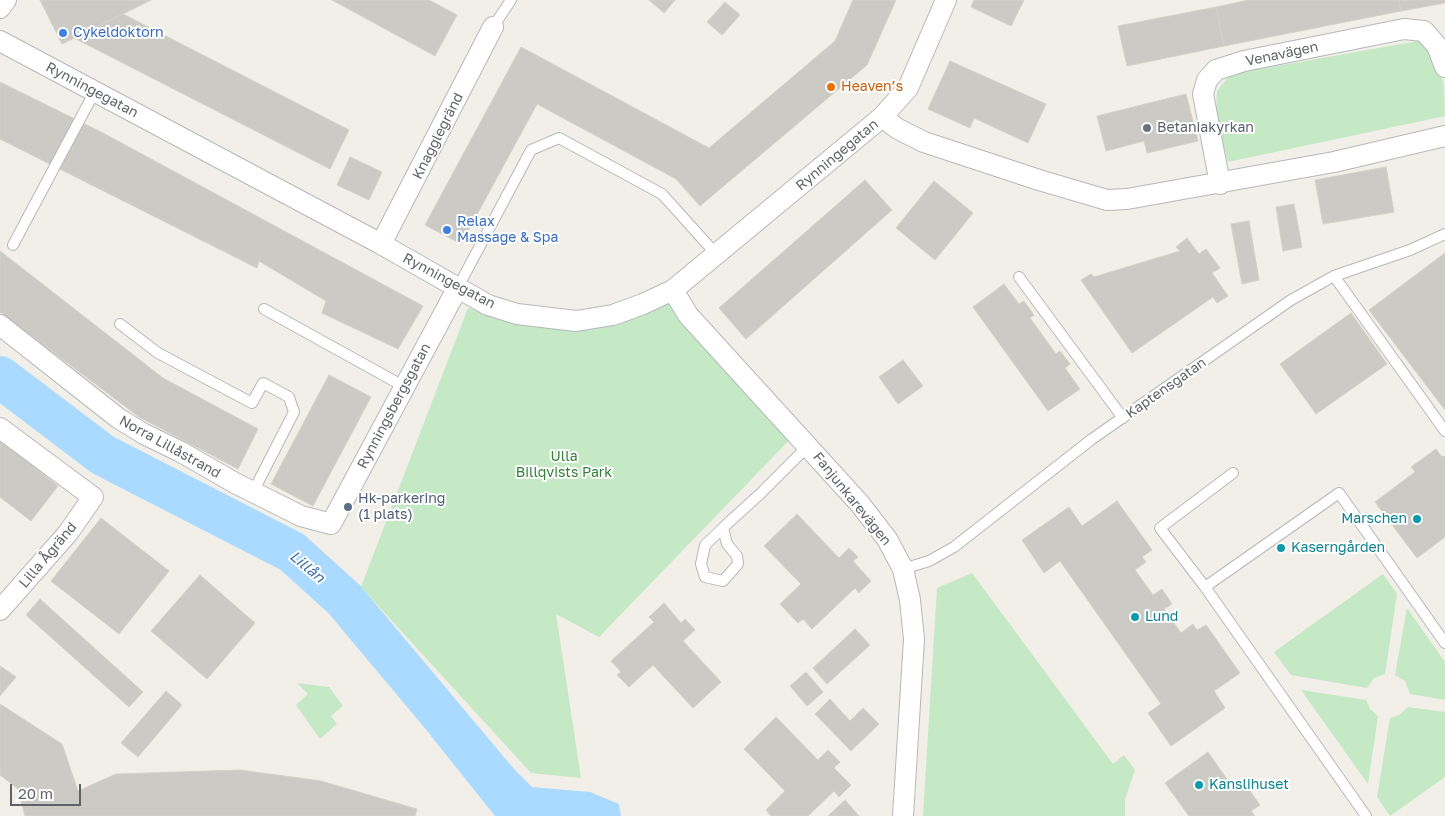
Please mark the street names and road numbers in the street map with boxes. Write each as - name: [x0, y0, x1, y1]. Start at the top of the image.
- street label: Venavägen: [1244, 38, 1320, 70]
- street label: Rynningegatan: [43, 59, 141, 121]
- street label: Knagglegränd: [409, 90, 467, 182]
- street label: Rynningegatan: [792, 116, 882, 194]
- street label: Rynningegatan: [400, 250, 498, 312]
- street label: Rynningsbergsgatan: [354, 340, 434, 472]
- street label: Kaptensgatan: [1123, 354, 1209, 422]
- street label: Norra Lillåstrand: [116, 412, 224, 482]
- street label: Fanjunkarevägen: [809, 449, 895, 549]
- street label: Lilla Ågränd: [16, 519, 80, 591]

